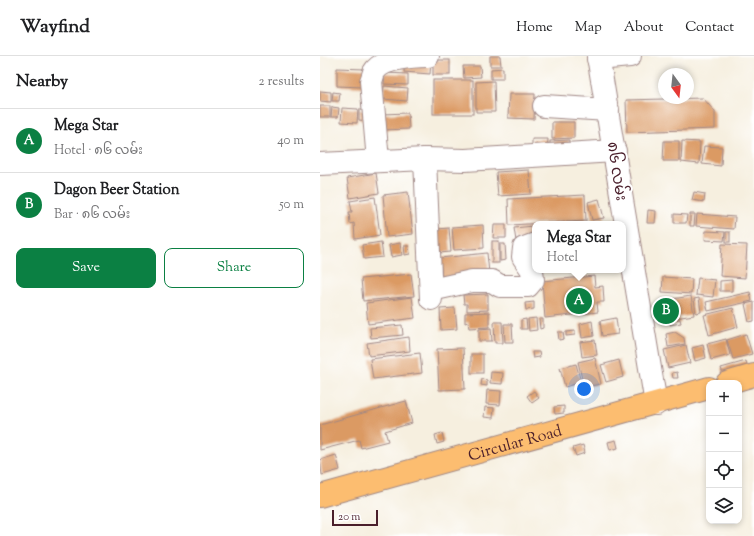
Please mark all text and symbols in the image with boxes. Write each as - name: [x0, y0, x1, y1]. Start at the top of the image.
- text: Wayfind: [20, 14, 90, 41]
- text: Home: [516, 18, 553, 38]
- text: Map: [575, 18, 602, 38]
- text: About: [624, 18, 663, 38]
- text: Contact: [685, 18, 734, 38]
- north arrow: [658, 68, 694, 104]
- text: Nearby: [16, 70, 68, 94]
- text: 2 results: [259, 73, 304, 91]
- text: Mega Star: [54, 116, 118, 137]
- text: A: [24, 132, 34, 150]
- text: 40 m: [277, 132, 304, 150]
- street label: ၈၆ လမ်း: [600, 140, 634, 203]
- text: Hotel · ၈၆ လမ်း: [54, 142, 143, 160]
- text: Dagon Beer Station: [54, 180, 180, 201]
- text: B: [25, 196, 33, 214]
- text: 50 m: [279, 196, 304, 214]
- text: Bar · ၈၆ လမ်း: [54, 206, 130, 224]
- popup: [532, 221, 626, 273]
- text: Mega Star: [547, 228, 611, 249]
- button: Save: [16, 248, 156, 288]
- button: Share: [164, 248, 304, 288]
- text: Hotel: [547, 249, 578, 267]
- pin: A: [566, 286, 592, 316]
- pin: B: [653, 296, 679, 326]
- your location: [574, 379, 594, 399]
- map controls: [706, 380, 742, 524]
- button: +: [706, 380, 742, 416]
- button: −: [706, 416, 742, 452]
- street label: Circular Road: [466, 420, 565, 468]
- button: locate: [706, 452, 742, 488]
- button: layers: [706, 488, 742, 524]
- scale bar: [332, 508, 378, 527]
- text: 20 m: [338, 509, 360, 525]

